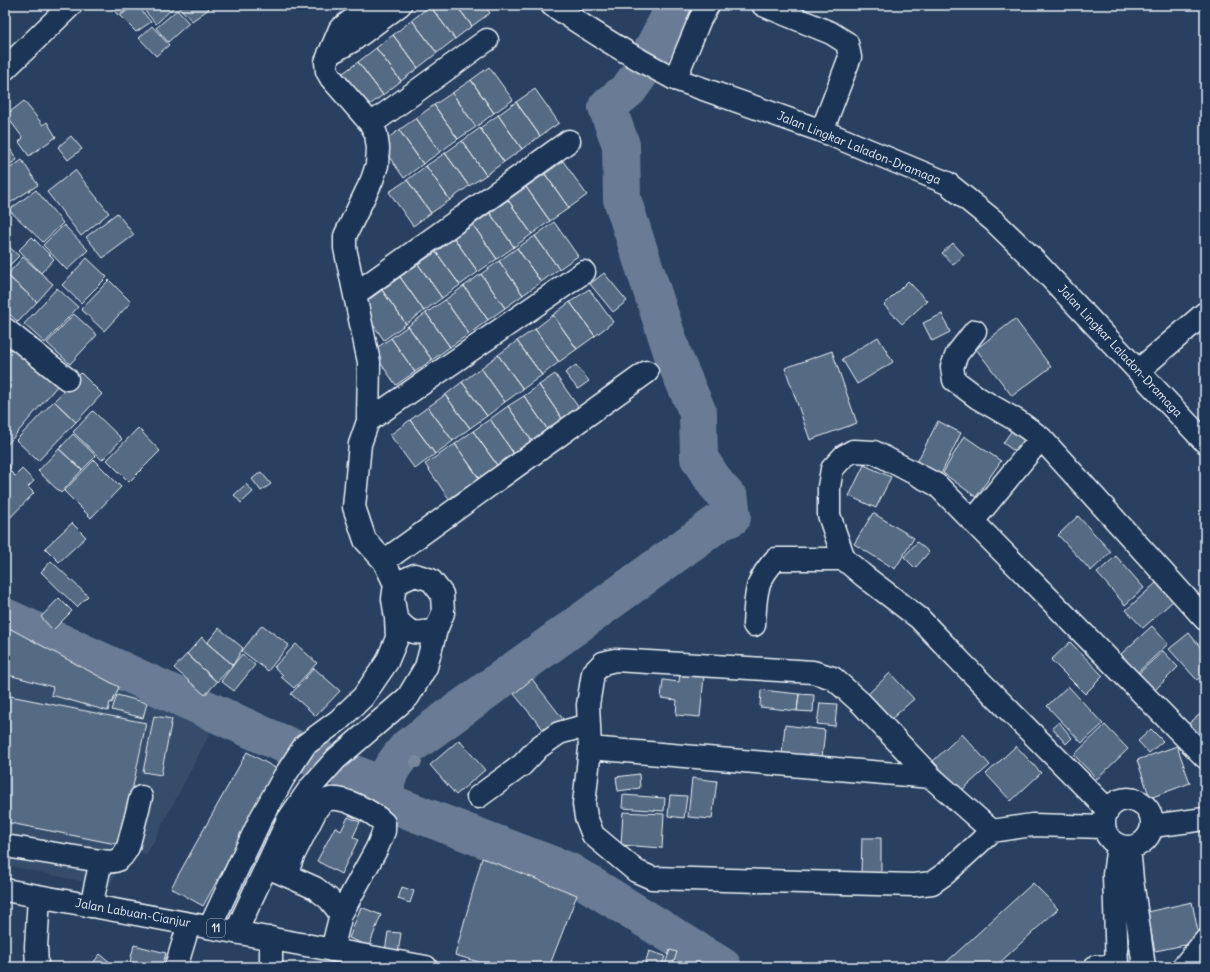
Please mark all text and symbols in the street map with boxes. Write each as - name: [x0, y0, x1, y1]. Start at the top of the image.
- street label: Jalan Lingkar Laladon-Dramaga: [775, 108, 943, 187]
- street label: Jalan Lingkar Laladon-Dramaga: [1055, 281, 1186, 420]
- street label: Jalan Labuan-Cianjur: [74, 895, 192, 930]
- road number: 11: [207, 919, 225, 937]

